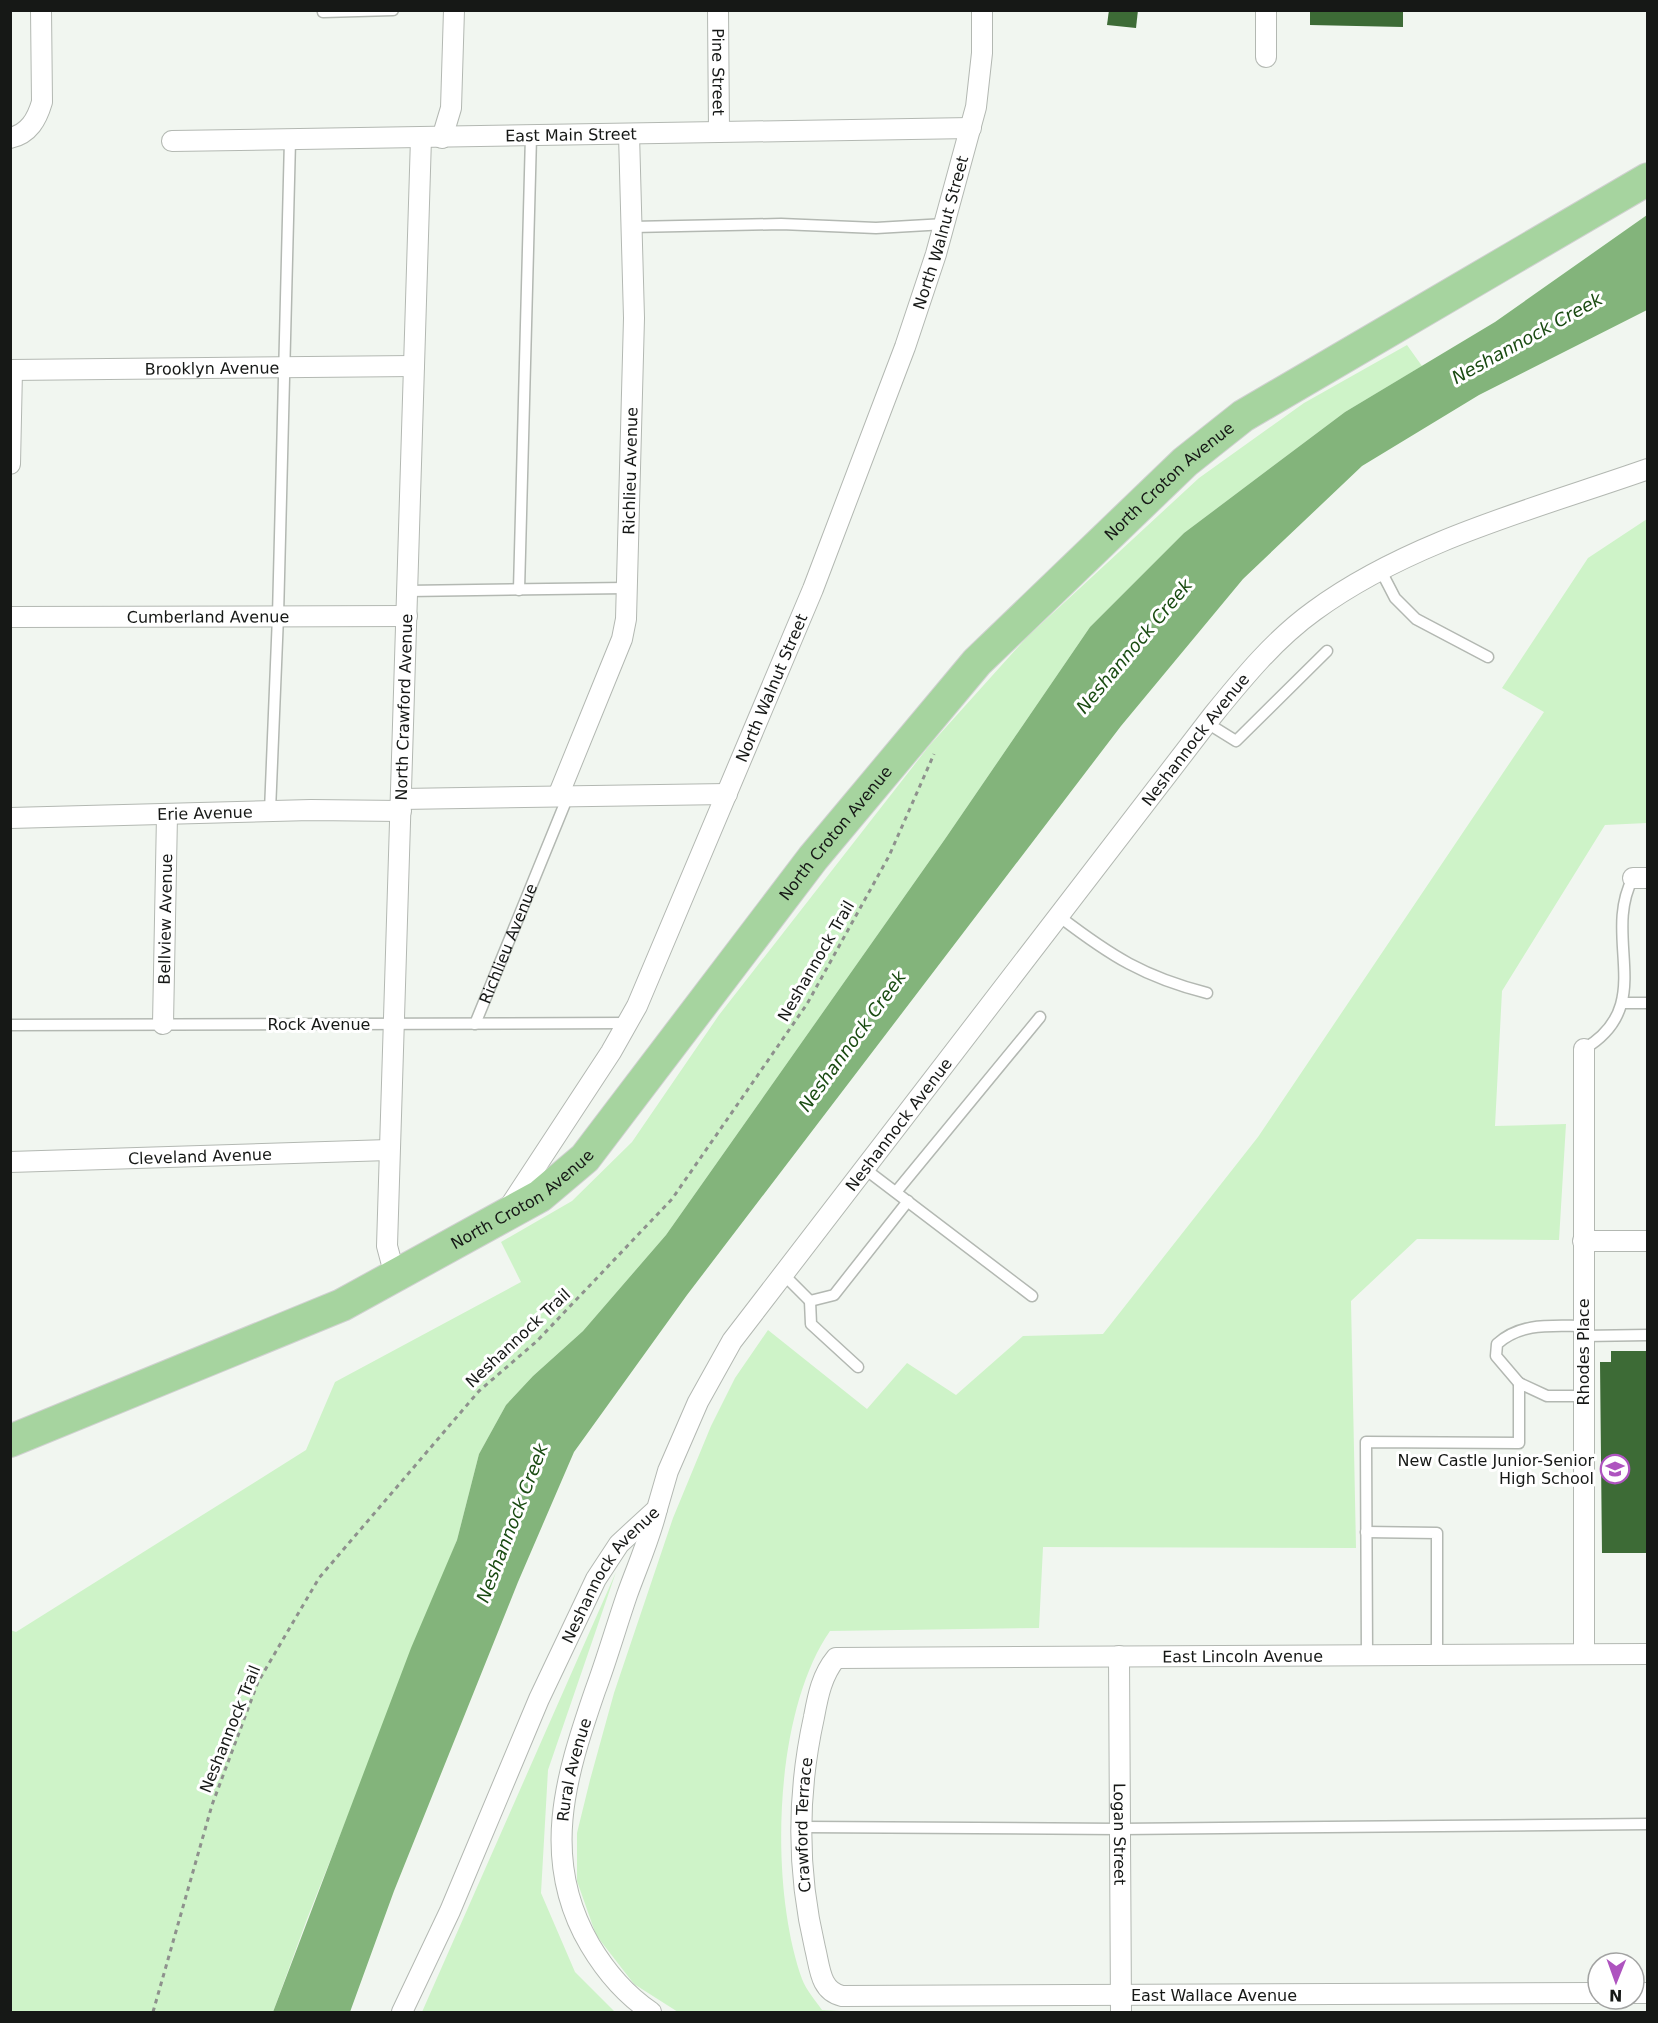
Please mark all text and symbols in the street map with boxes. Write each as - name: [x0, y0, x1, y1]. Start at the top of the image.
- street label: Pine Street: [709, 28, 728, 116]
- street label: East Main Street: [505, 124, 637, 145]
- street label: North Walnut Street: [909, 154, 972, 312]
- water label: Neshannock Creek: [1448, 287, 1607, 388]
- street label: Brooklyn Avenue: [145, 358, 279, 378]
- street label: Richlieu Avenue: [619, 407, 641, 535]
- street label: North Croton Avenue: [1100, 418, 1237, 544]
- water label: Neshannock Creek: [1072, 573, 1197, 717]
- street label: Cumberland Avenue: [127, 607, 289, 626]
- street label: North Walnut Street: [732, 611, 811, 765]
- street label: North Crawford Avenue: [391, 613, 416, 801]
- street label: Neshannock Avenue: [1137, 669, 1253, 809]
- street label: North Croton Avenue: [775, 762, 896, 904]
- street label: Erie Avenue: [157, 802, 253, 824]
- street label: Bellview Avenue: [154, 853, 176, 985]
- street label: Richlieu Avenue: [475, 881, 541, 1006]
- street label: Neshannock Trail: [774, 897, 858, 1025]
- water label: Neshannock Creek: [794, 965, 911, 1115]
- street label: Rock Avenue: [268, 1015, 370, 1034]
- street label: Neshannock Avenue: [841, 1054, 956, 1195]
- street label: Cleveland Avenue: [128, 1144, 272, 1168]
- street label: North Croton Avenue: [447, 1146, 598, 1253]
- street label: Neshannock Trail: [462, 1285, 574, 1391]
- street label: Rhodes Place: [1574, 1298, 1593, 1406]
- water label: Neshannock Creek: [472, 1439, 553, 1606]
- place label: New Castle Junior-Senior High School: [1398, 1451, 1594, 1488]
- school or university icon: New Castle Junior-Senior High School: [1599, 1453, 1631, 1485]
- street label: Neshannock Avenue: [557, 1503, 663, 1646]
- street label: East Lincoln Avenue: [1162, 1646, 1323, 1666]
- street label: Neshannock Trail: [196, 1662, 264, 1796]
- street label: Rural Avenue: [553, 1715, 595, 1822]
- street label: Crawford Terrace: [792, 1756, 816, 1894]
- street label: Logan Street: [1110, 1783, 1130, 1885]
- north arrow: [1586, 1951, 1646, 2011]
- street label: East Wallace Avenue: [1131, 1986, 1297, 2005]
- text: N: [1609, 1986, 1623, 2005]

